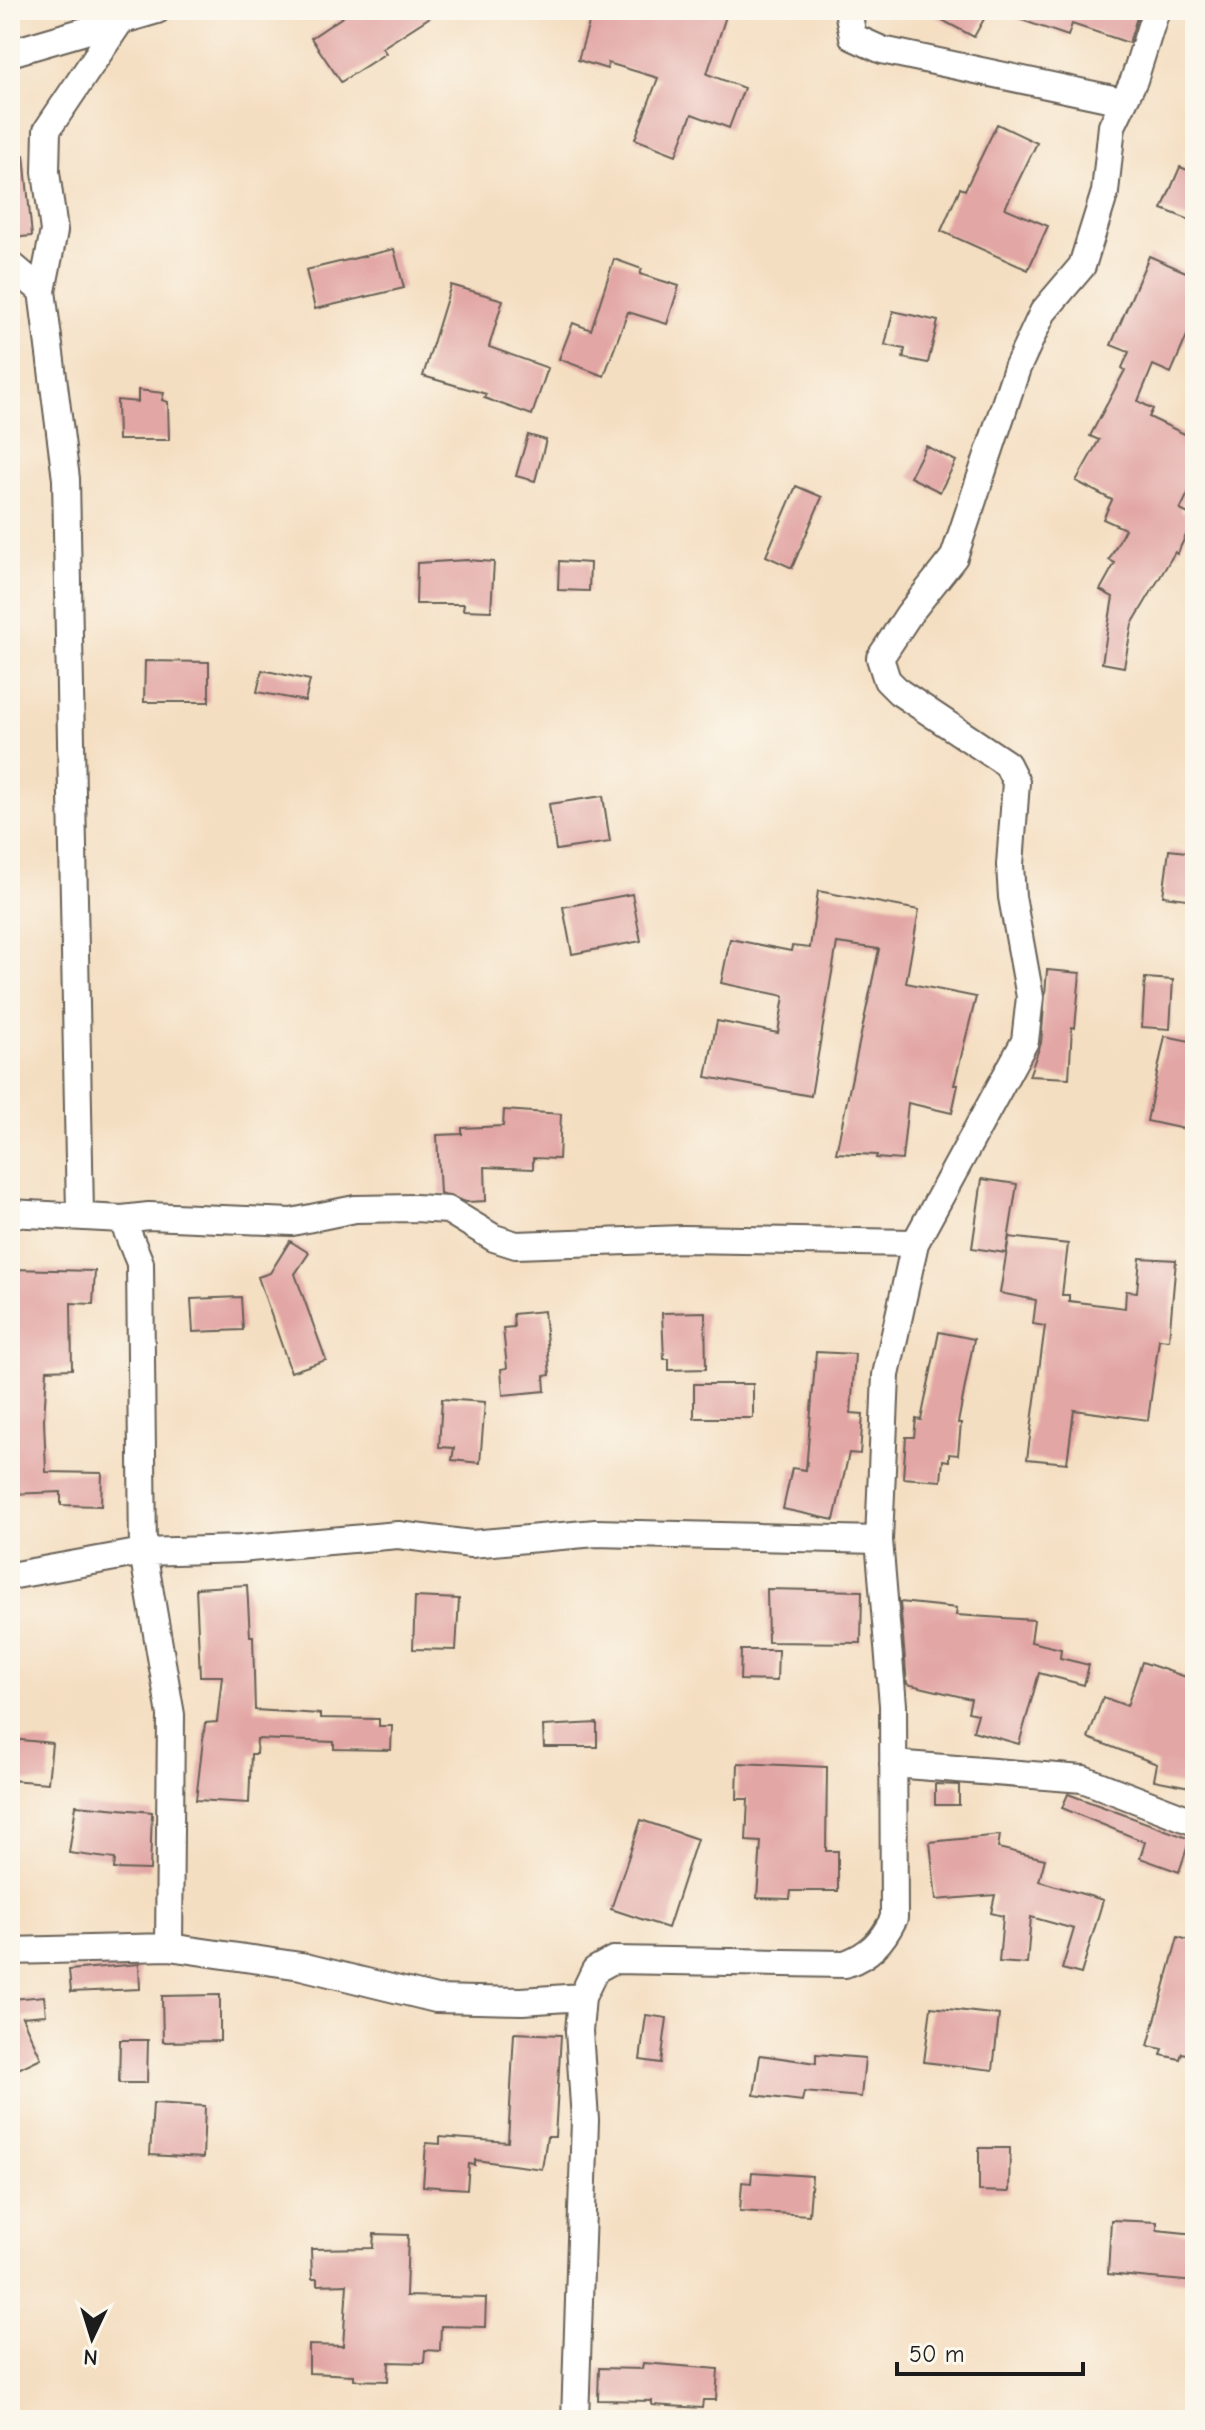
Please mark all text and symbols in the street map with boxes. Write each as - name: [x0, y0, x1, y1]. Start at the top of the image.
- north arrow: [52, 2298, 132, 2378]
- scale bar: [897, 2326, 1083, 2376]
- text: 50 m: [909, 2340, 965, 2368]
- text: N: [83, 2343, 99, 2370]

